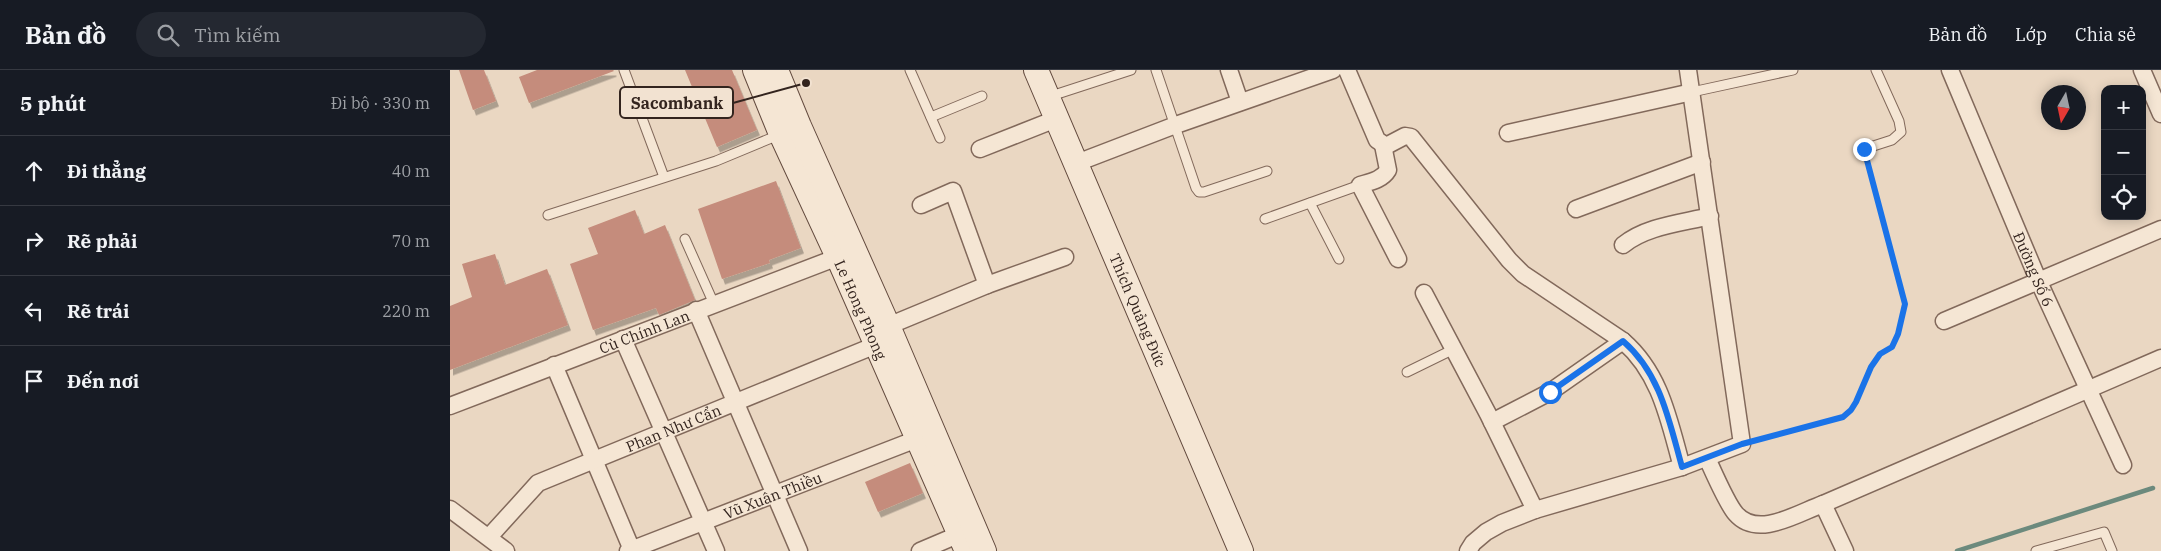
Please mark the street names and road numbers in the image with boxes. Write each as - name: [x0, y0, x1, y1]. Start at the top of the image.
- street label: Đường Số 6: [2009, 229, 2058, 309]
- street label: Thích Quảng Đức: [1106, 250, 1171, 370]
- street label: Le Hong Phong: [831, 257, 891, 362]
- street label: Cù Chính Lan: [596, 305, 693, 357]
- street label: Phan Như Cẩn: [623, 400, 724, 456]
- street label: Vũ Xuân Thiều: [721, 467, 824, 523]

